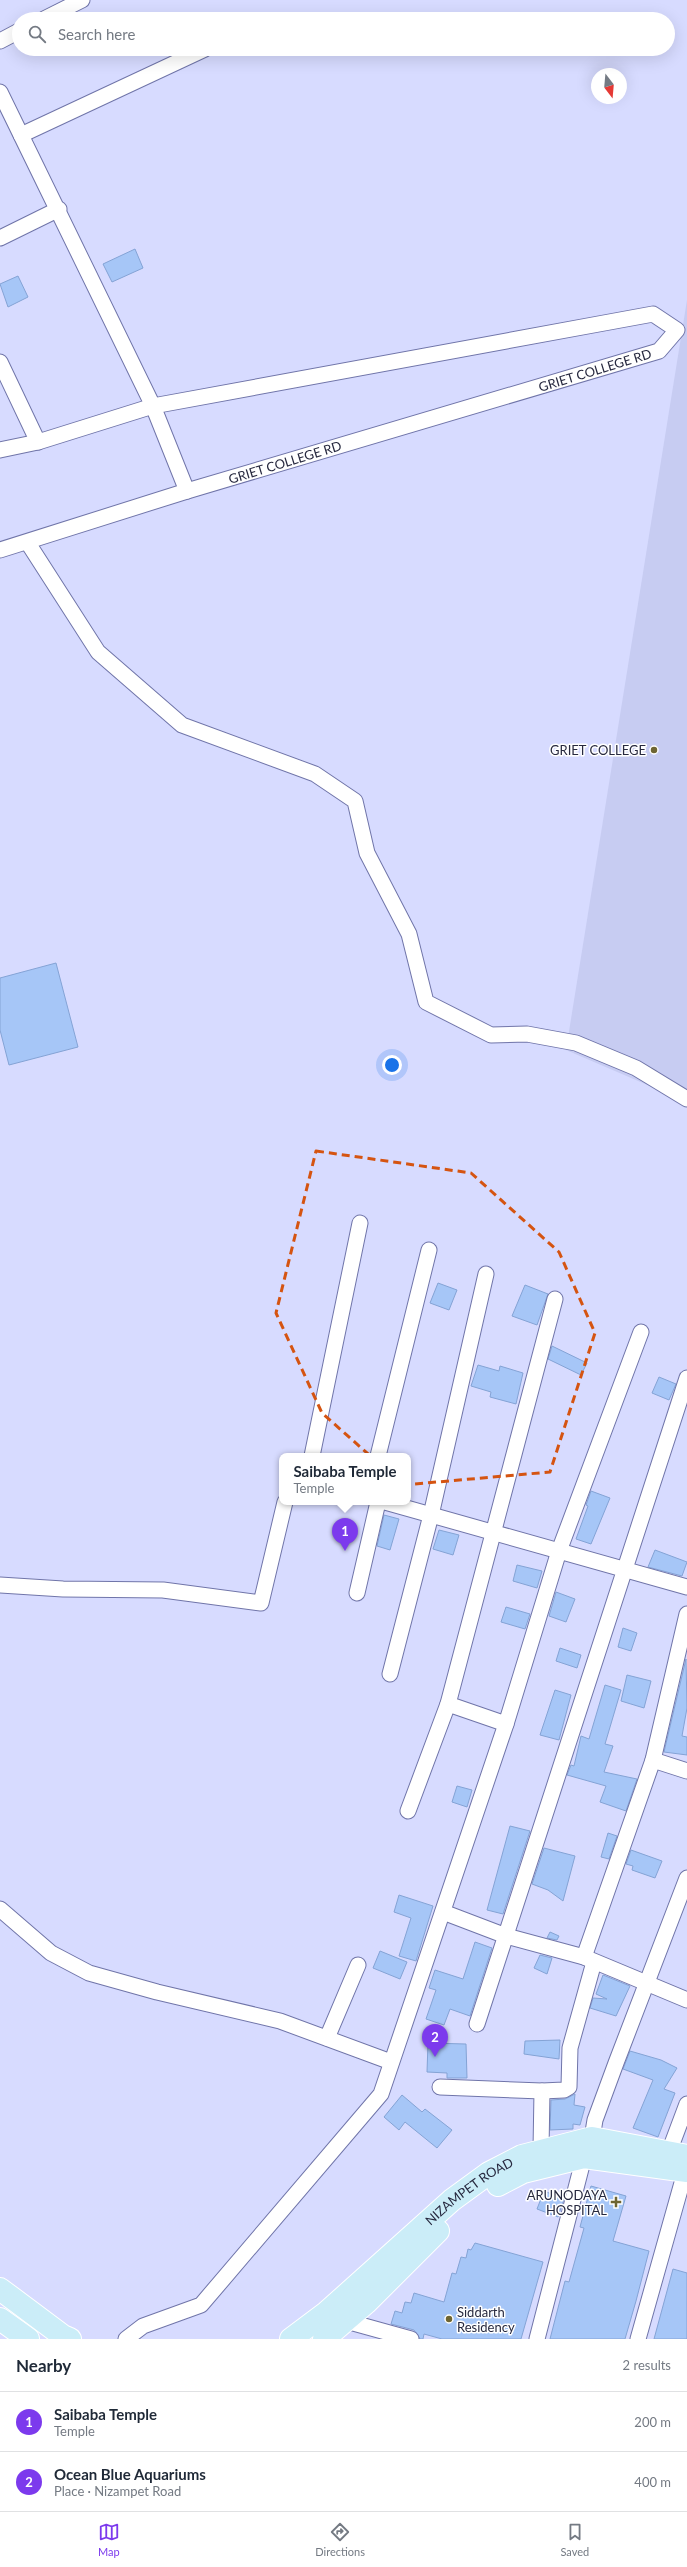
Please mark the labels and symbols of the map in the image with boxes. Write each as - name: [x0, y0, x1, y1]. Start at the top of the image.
- north arrow: [591, 68, 627, 104]
- street label: GRIET COLLEGE RD: [537, 345, 654, 395]
- street label: GRIET COLLEGE RD: [227, 437, 344, 487]
- place label: GRIET COLLEGE: [550, 742, 646, 758]
- marker: GRIET COLLEGE: [649, 745, 659, 755]
- your location: [382, 1055, 402, 1075]
- pin: 1: [332, 1518, 358, 1551]
- pin: 2: [422, 2024, 448, 2057]
- street label: NIZAMPET ROAD: [422, 2154, 516, 2228]
- place label: ARUNODAYA HOSPITAL: [527, 2187, 607, 2218]
- marker: ARUNODAYA HOSPITAL: [610, 2196, 622, 2208]
- place label: Siddarth Residency: [457, 2304, 515, 2335]
- marker: Siddarth Residency: [444, 2314, 454, 2324]

